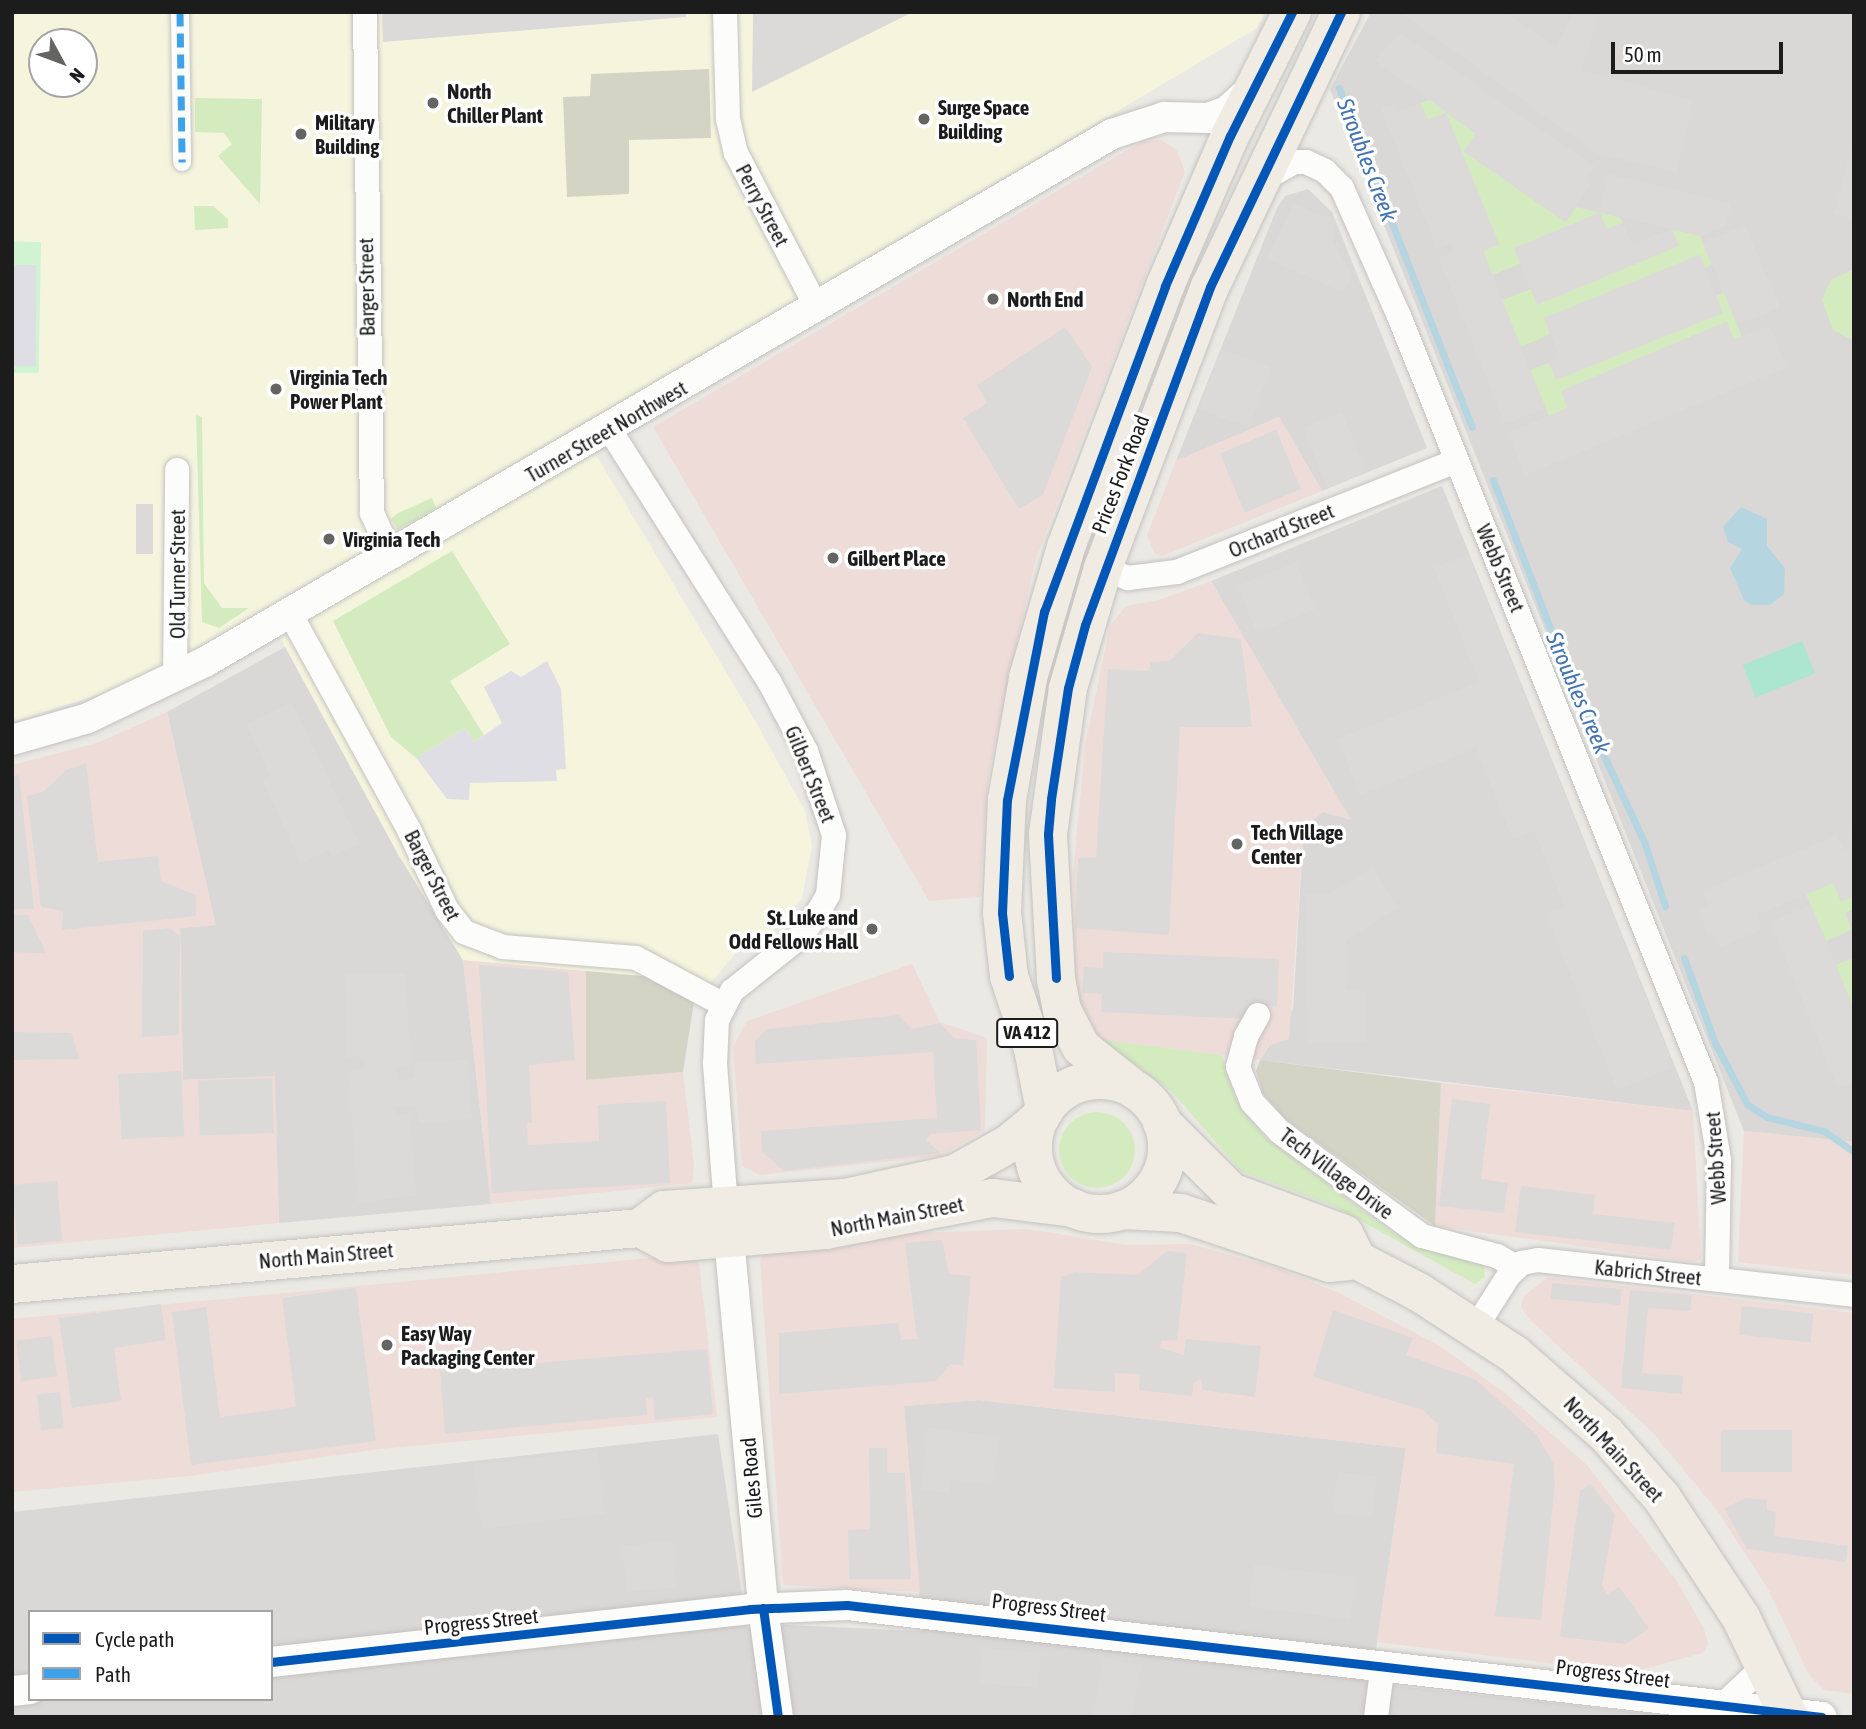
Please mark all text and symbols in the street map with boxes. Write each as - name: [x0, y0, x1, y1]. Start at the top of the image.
- north arrow: [28, 28, 98, 98]
- scale bar: [1614, 28, 1786, 72]
- text: 50 m: [1624, 42, 1662, 66]
- text: N: [65, 64, 89, 87]
- place label: North Chiller Plant: [447, 78, 543, 128]
- place label: Surge Space Building: [938, 94, 1029, 144]
- marker: North Chiller Plant: [425, 95, 441, 111]
- water label: Stroubles Creek: [1331, 95, 1403, 225]
- place label: Military Building: [315, 109, 379, 159]
- marker: Surge Space Building: [916, 111, 932, 127]
- marker: Military Building: [293, 126, 309, 142]
- street label: Perry Street: [731, 160, 795, 250]
- street label: Barger Street: [353, 238, 379, 336]
- place label: North End: [1007, 286, 1083, 312]
- marker: North End: [985, 291, 1001, 307]
- place label: Virginia Tech Power Plant: [290, 364, 388, 414]
- street label: Turner Street Northwest: [521, 375, 691, 487]
- marker: Virginia Tech Power Plant: [268, 381, 284, 397]
- street label: Prices Fork Road: [1086, 411, 1154, 537]
- street label: Orchard Street: [1225, 497, 1337, 563]
- street label: Old Turner Street: [164, 509, 190, 639]
- street label: Webb Street: [1471, 520, 1531, 616]
- place label: Virginia Tech: [343, 526, 441, 552]
- marker: Virginia Tech: [321, 531, 337, 547]
- place label: Gilbert Place: [847, 545, 946, 571]
- marker: Gilbert Place: [825, 550, 841, 566]
- water label: Stroubles Creek: [1540, 628, 1616, 758]
- street label: Gilbert Street: [780, 722, 842, 826]
- place label: Tech Village Center: [1251, 819, 1343, 869]
- street label: Barger Street: [399, 825, 467, 925]
- marker: Tech Village Center: [1229, 836, 1245, 852]
- place label: St. Luke and Odd Fellows Hall: [729, 904, 858, 954]
- marker: St. Luke and Odd Fellows Hall: [864, 921, 880, 937]
- road number: VA 412: [996, 1018, 1058, 1049]
- street label: Webb Street: [1699, 1111, 1731, 1205]
- street label: Tech Village Drive: [1275, 1122, 1399, 1224]
- street label: North Main Street: [828, 1191, 966, 1241]
- street label: North Main Street: [258, 1237, 394, 1273]
- street label: Kabrich Street: [1593, 1254, 1703, 1290]
- place label: Easy Way Packaging Center: [401, 1320, 534, 1370]
- marker: Easy Way Packaging Center: [379, 1337, 395, 1353]
- street label: North Main Street: [1559, 1391, 1669, 1507]
- street label: Giles Road: [735, 1436, 767, 1520]
- street label: Progress Street: [990, 1587, 1108, 1627]
- street label: Progress Street: [423, 1602, 539, 1640]
- legend: [28, 1610, 273, 1701]
- text: Cycle path: [95, 1627, 174, 1651]
- street label: Progress Street: [1554, 1653, 1672, 1693]
- text: Path: [95, 1662, 131, 1686]

